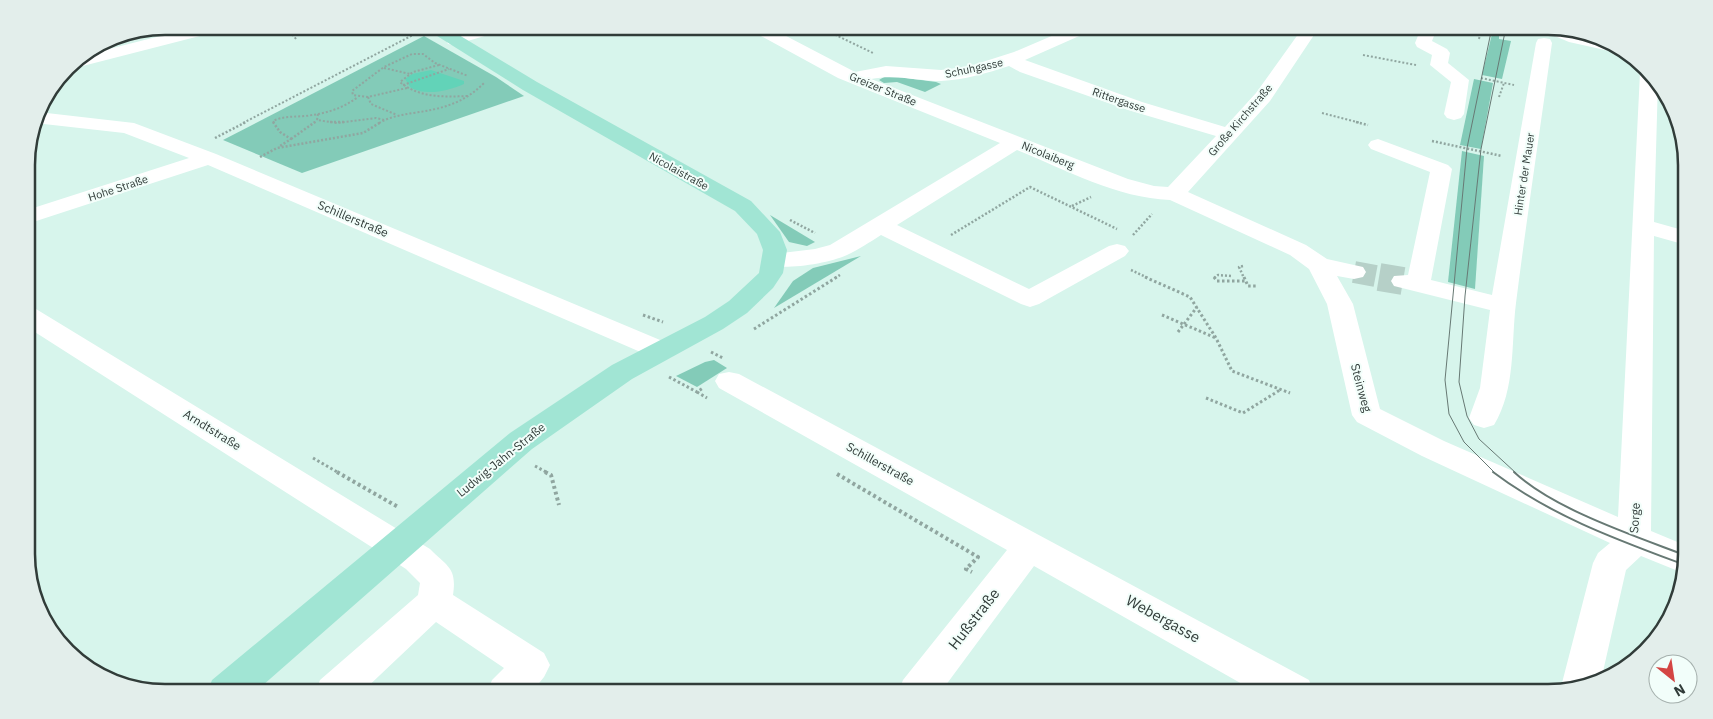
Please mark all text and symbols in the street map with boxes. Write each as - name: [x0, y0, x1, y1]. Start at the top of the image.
- street label: Schuhgasse: [944, 55, 1004, 81]
- street label: Greizer Straße: [847, 69, 919, 109]
- street label: Große Kirchstraße: [1205, 81, 1275, 159]
- street label: Rittergasse: [1090, 84, 1148, 116]
- street label: Hinter der Mauer: [1511, 132, 1537, 216]
- street label: Nicolaiberg: [1020, 138, 1077, 172]
- street label: Nicolaistraße: [647, 149, 711, 193]
- street label: Hohe Straße: [86, 172, 150, 204]
- street label: Schillerstraße: [316, 197, 391, 240]
- street label: Steinweg: [1348, 362, 1375, 414]
- street label: Arndtstraße: [181, 406, 244, 453]
- street label: Ludwig-Jahn-Straße: [453, 419, 548, 500]
- street label: Schillerstraße: [844, 439, 917, 489]
- street label: Sorge: [1626, 502, 1643, 534]
- street label: Hußstraße: [944, 584, 1003, 653]
- street label: Webergasse: [1123, 590, 1204, 647]
- north arrow: [1648, 654, 1698, 704]
- text: N: [1671, 680, 1688, 701]

